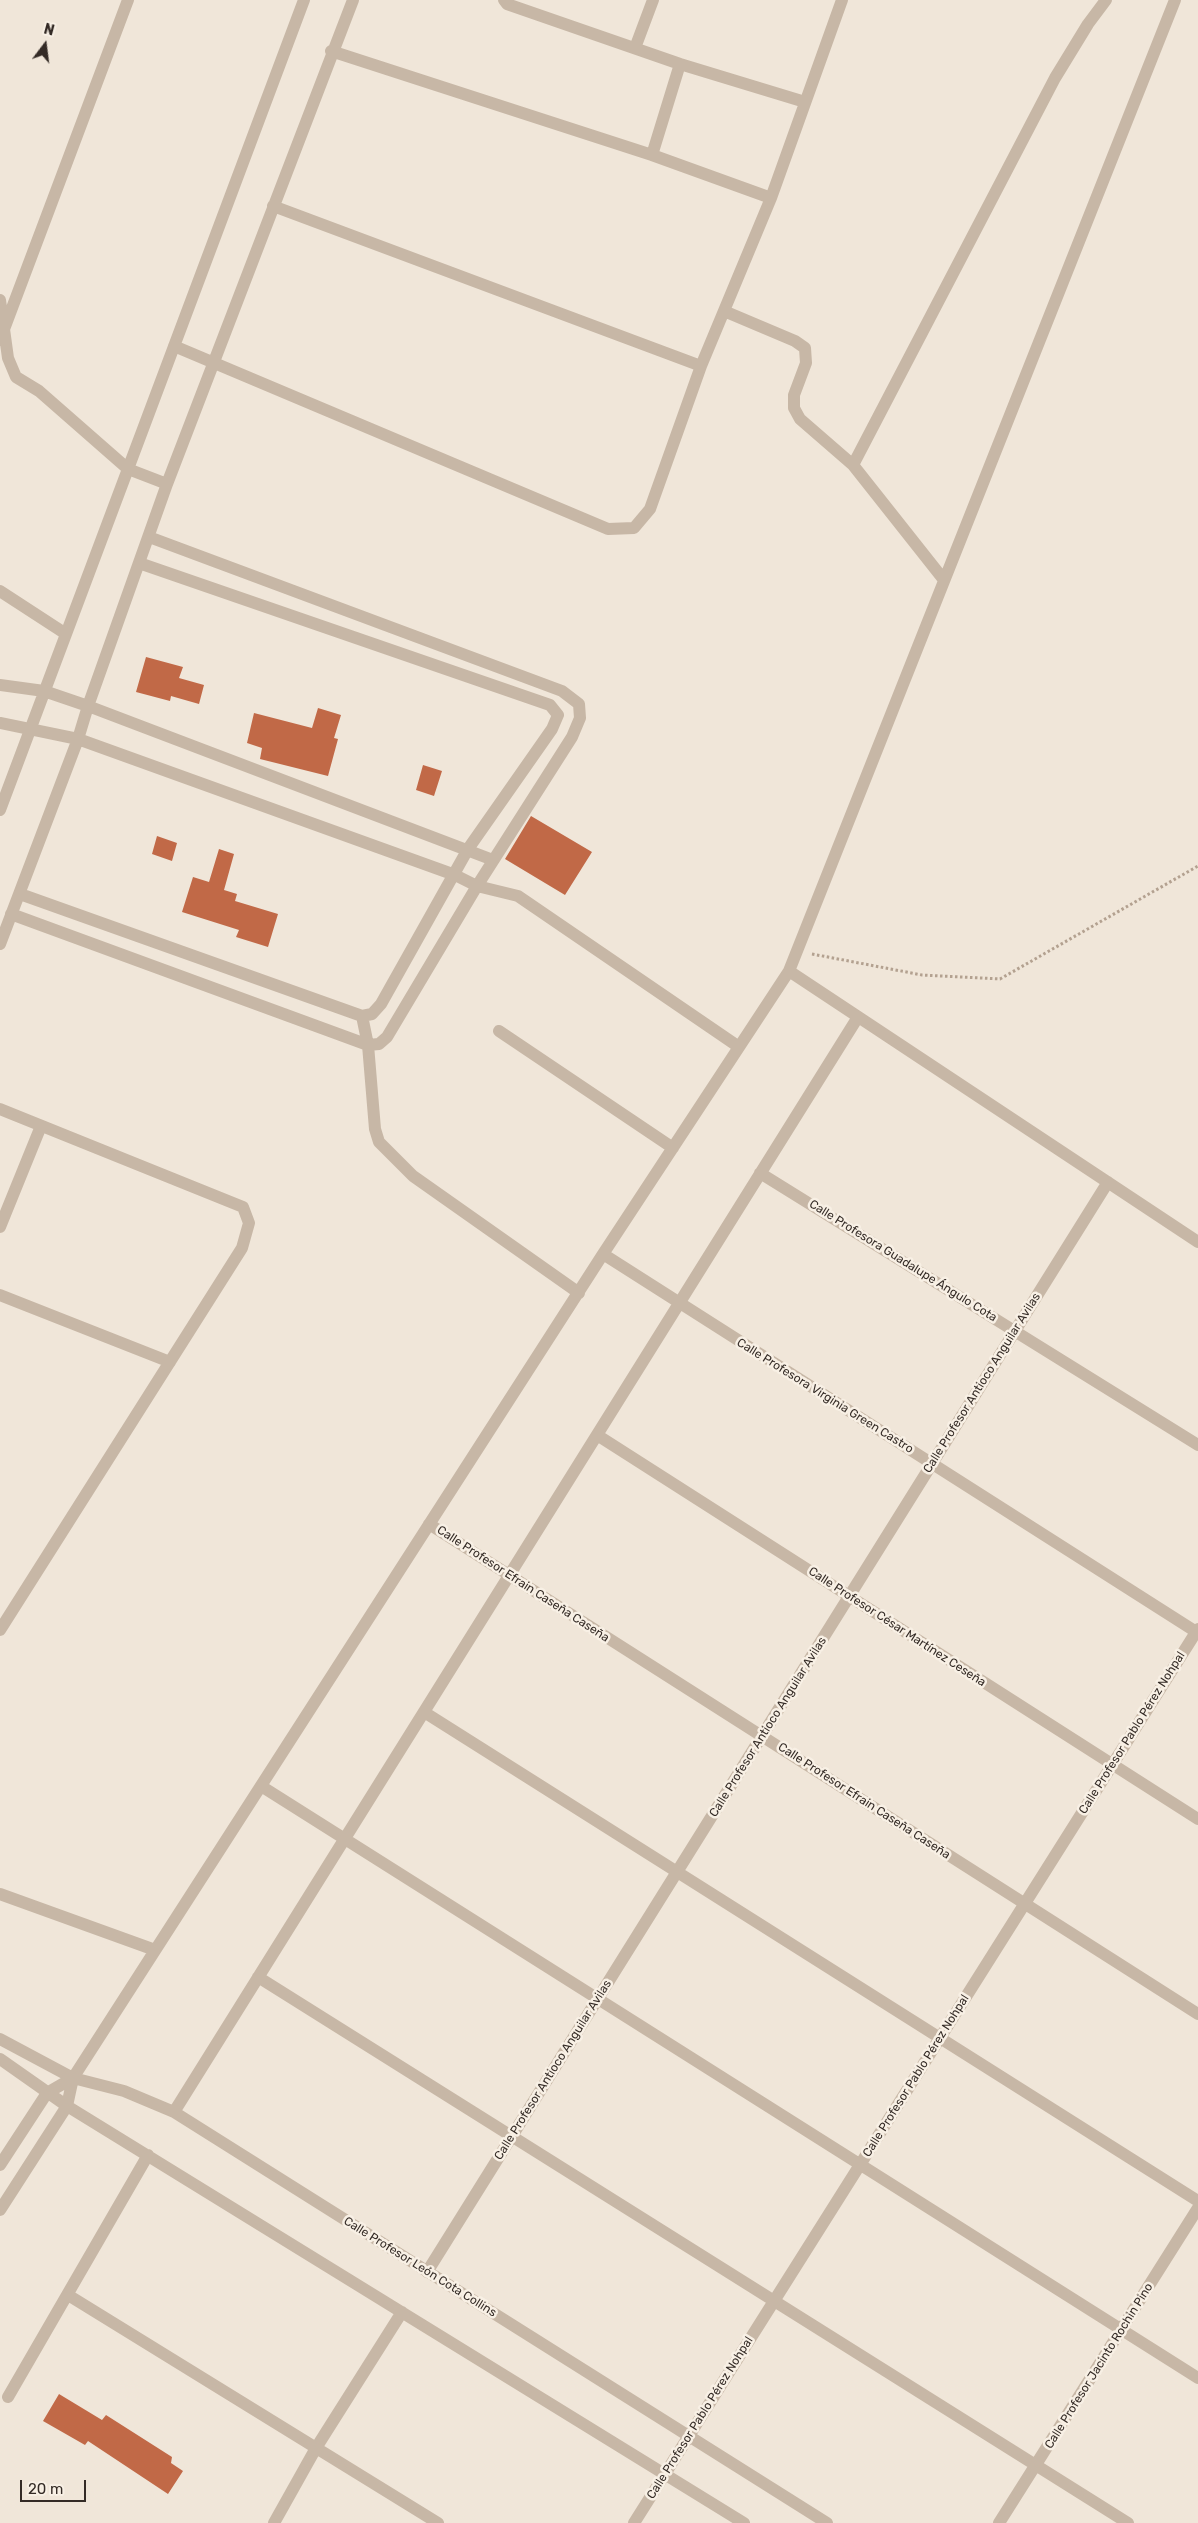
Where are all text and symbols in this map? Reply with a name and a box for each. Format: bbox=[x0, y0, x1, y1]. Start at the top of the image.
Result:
north arrow bbox=[20, 20, 70, 70]
text: N bbox=[42, 21, 56, 40]
street label: Calle Profesora Guadalupe Ángulo Cota bbox=[806, 1197, 1000, 1325]
street label: Calle Profesor Antioco Anguilar Avilas bbox=[920, 1290, 1044, 1476]
street label: Calle Profesora Virginia Green Castro bbox=[734, 1335, 916, 1457]
street label: Calle Profesor Efrain Caseña Caseña bbox=[434, 1523, 612, 1645]
street label: Calle Profesor César Martínez Ceseña bbox=[806, 1564, 988, 1690]
street label: Calle Profesor Antioco Anguilar Avilas bbox=[706, 1634, 830, 1820]
street label: Calle Profesor Pablo Pérez Nohpal bbox=[1076, 1649, 1188, 1817]
street label: Calle Profesor Efrain Caseña Caseña bbox=[775, 1740, 953, 1862]
street label: Calle Profesor Antioco Anguilar Avilas bbox=[491, 1977, 615, 2163]
street label: Calle Profesor Pablo Pérez Nohpal bbox=[860, 1992, 972, 2160]
street label: Calle Profesor León Cota Collins bbox=[341, 2214, 499, 2320]
street label: Calle Profesor Jacinto Rochin Pino bbox=[1042, 2280, 1156, 2452]
street label: Calle Profesor Pablo Pérez Nohpal bbox=[644, 2334, 756, 2502]
scale bar bbox=[22, 2470, 89, 2502]
text: 20 m bbox=[28, 2480, 63, 2498]

